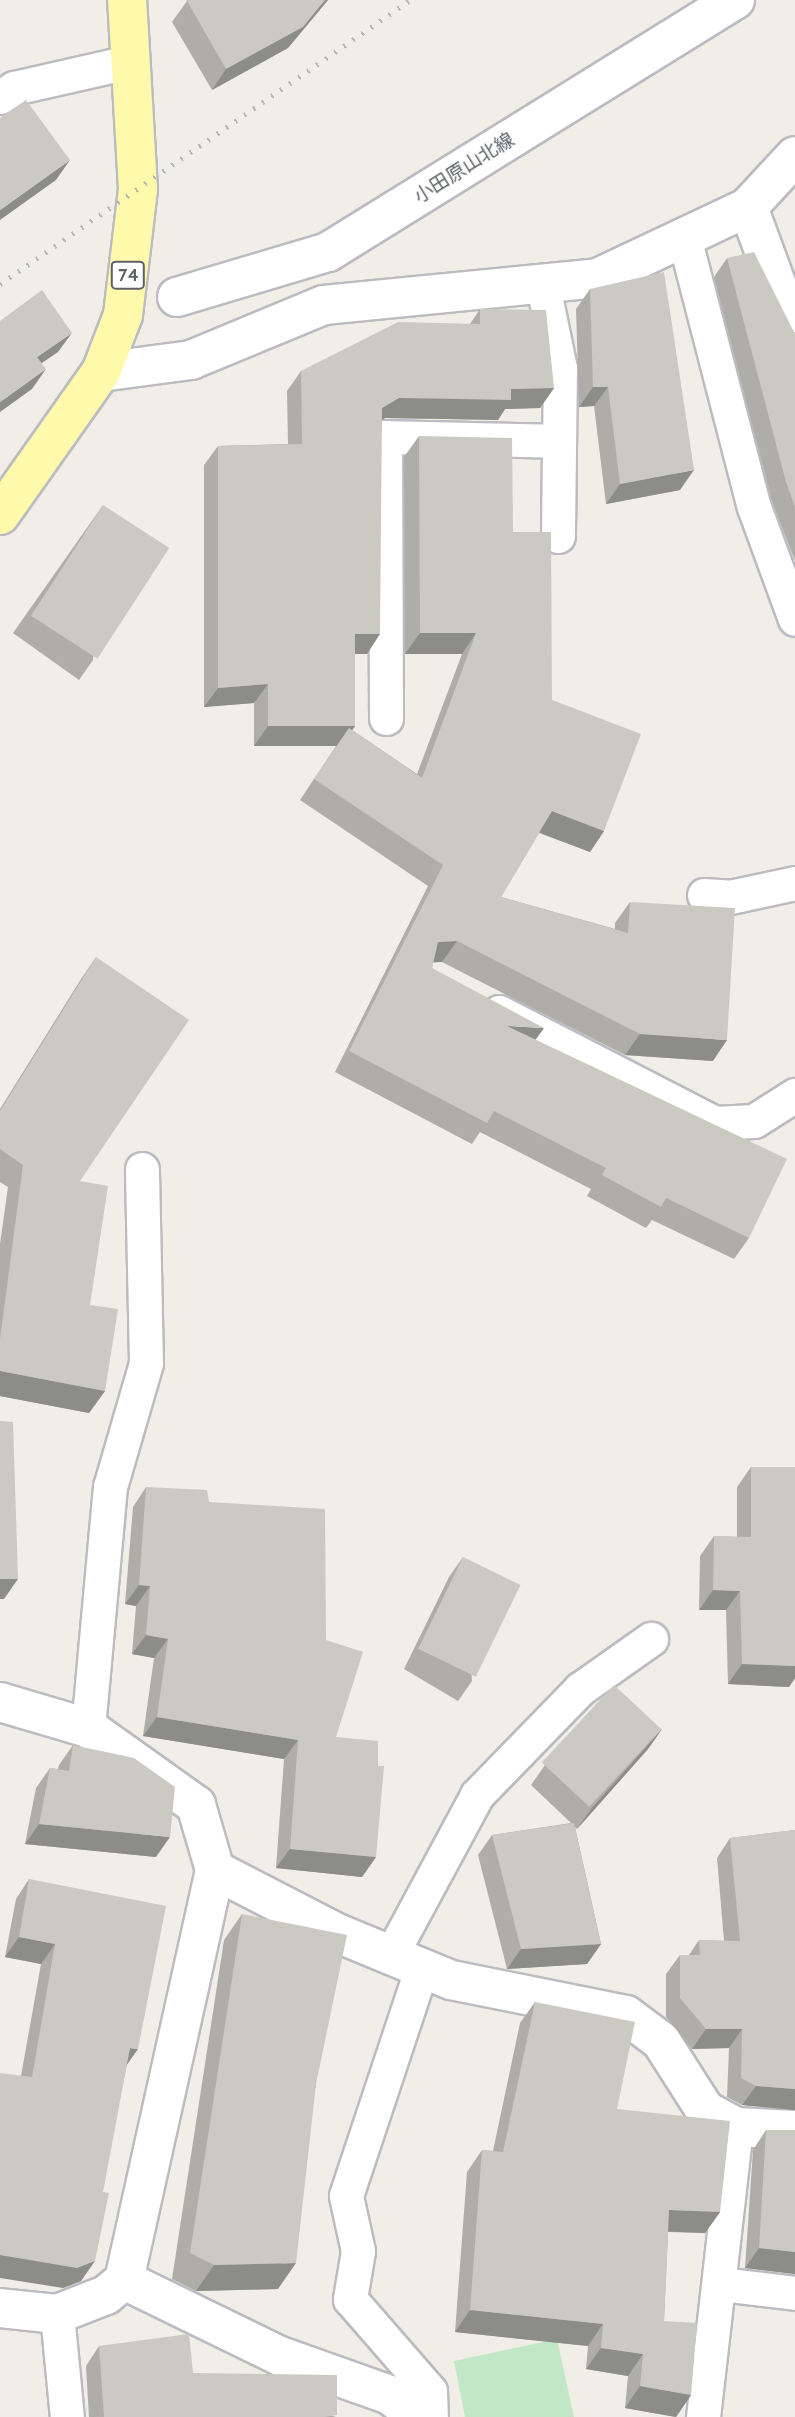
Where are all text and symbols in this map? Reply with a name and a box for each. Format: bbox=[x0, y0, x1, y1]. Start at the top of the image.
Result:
street label: 小田原山北線 bbox=[410, 128, 518, 208]
road number: 74 bbox=[110, 260, 146, 290]

